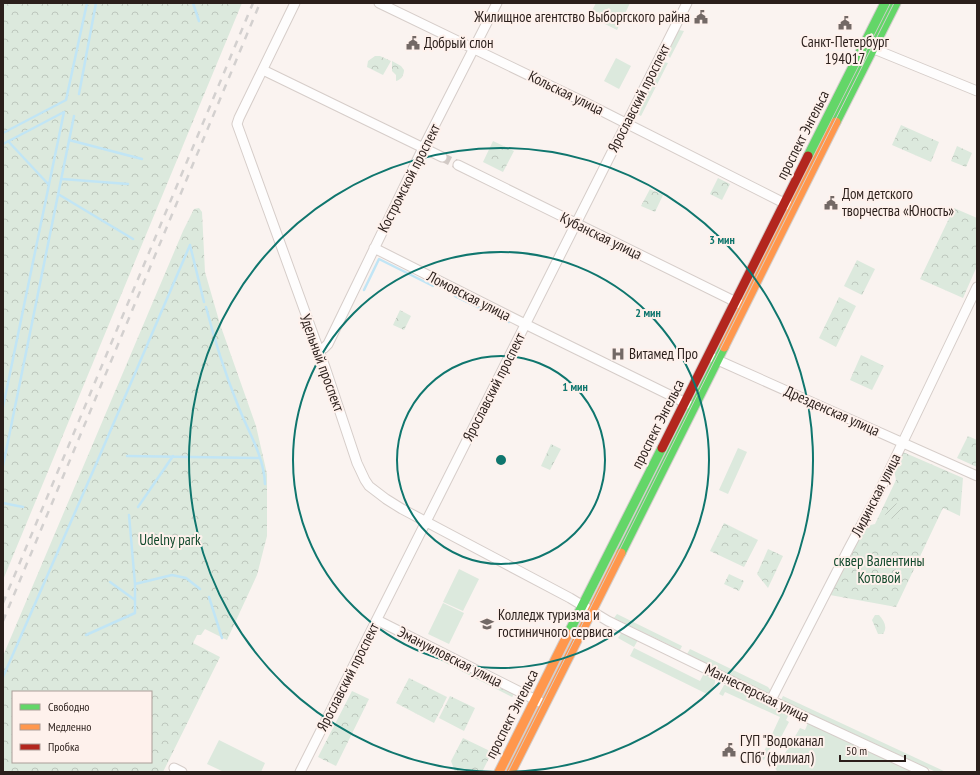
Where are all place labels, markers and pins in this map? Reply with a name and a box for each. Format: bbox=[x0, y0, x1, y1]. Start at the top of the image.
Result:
place label: Жилищное агентство Выборгского райна bbox=[473, 7, 690, 26]
public building icon: Жилищное агентство Выборгского райна bbox=[693, 9, 709, 25]
public building icon: Санкт-Петербург 194017 bbox=[837, 15, 853, 31]
place label: Санкт-Петербург 194017 bbox=[801, 32, 890, 68]
place label: Добрый слон bbox=[424, 33, 494, 52]
public building icon: Добрый слон bbox=[405, 35, 421, 51]
place label: Дом детского творчества «Юность» bbox=[842, 184, 954, 220]
public building icon: Дом детского творчества «Юность» bbox=[823, 195, 839, 211]
place label: Витамед Про bbox=[629, 344, 698, 363]
hospital icon: Витамед Про bbox=[610, 346, 626, 362]
centre of rings bbox=[494, 453, 508, 467]
place label: Колледж туризма и гостиничного сервиса bbox=[498, 605, 613, 641]
school or university icon: Колледж туризма и гостиничного сервиса bbox=[479, 616, 495, 632]
place label: ГУП "Водоканал СПб" (филиал) bbox=[740, 731, 824, 767]
public building icon: ГУП "Водоканал СПб" (филиал) bbox=[721, 742, 737, 758]

